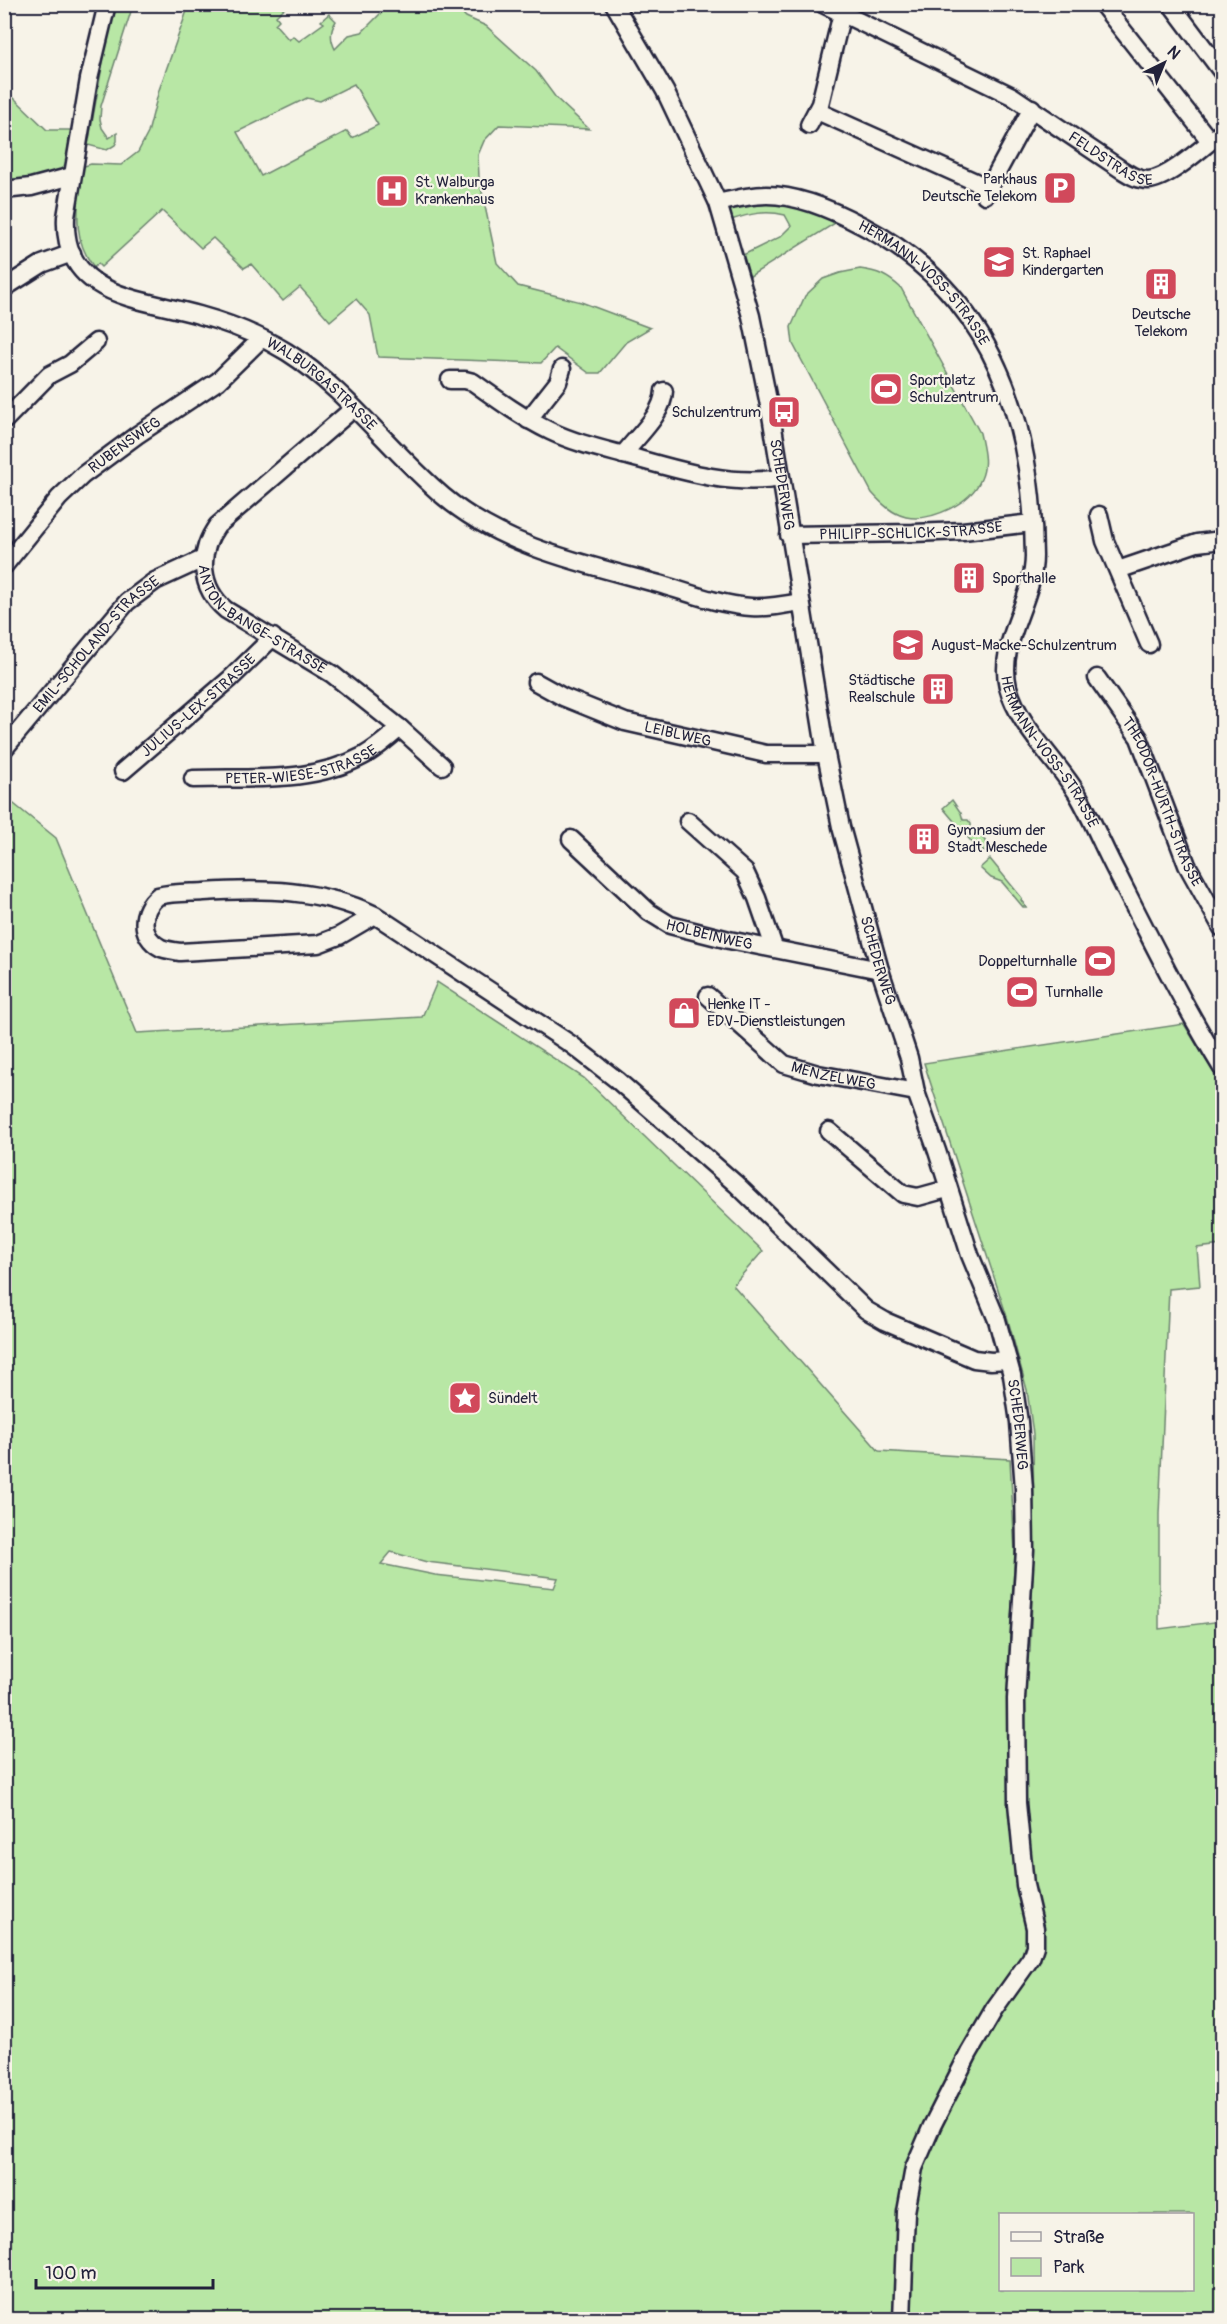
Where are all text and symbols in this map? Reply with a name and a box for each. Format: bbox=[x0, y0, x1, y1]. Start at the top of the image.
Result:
north arrow bbox=[1134, 33, 1194, 93]
text: N bbox=[1163, 42, 1184, 64]
street label: FELDSTRASSE bbox=[1065, 128, 1154, 190]
place label: Parkhaus Deutsche Telekom bbox=[922, 170, 1037, 206]
parking icon: Parkhaus Deutsche Telekom bbox=[1042, 170, 1078, 206]
hospital icon: St. Walburga Krankenhaus bbox=[374, 173, 410, 209]
place label: St. Walburga Krankenhaus bbox=[415, 173, 495, 209]
street label: HERMANN-VOSS-STRASSE bbox=[855, 216, 993, 349]
school or university icon: St. Raphael Kindergarten bbox=[981, 244, 1017, 280]
place label: St. Raphael Kindergarten bbox=[1022, 244, 1104, 280]
building icon: Deutsche Telekom bbox=[1143, 266, 1179, 302]
place label: Deutsche Telekom bbox=[1131, 305, 1191, 341]
street label: WALBURGASTRASSE bbox=[263, 333, 381, 435]
sports icon: Sportplatz Schulzentrum bbox=[868, 371, 904, 407]
place label: Sportplatz Schulzentrum bbox=[909, 371, 999, 407]
bus stop icon: Schulzentrum bbox=[766, 394, 802, 430]
place label: Schulzentrum bbox=[671, 403, 761, 422]
street label: RUBENSWEG bbox=[85, 413, 165, 478]
street label: SCHEDERWEG bbox=[765, 438, 799, 532]
street label: PHILIPP-SCHLICK-STRASSE bbox=[819, 517, 1004, 545]
building icon: Sporthalle bbox=[951, 560, 987, 596]
street label: ANTON-BANGE-STRASSE bbox=[194, 564, 330, 678]
place label: Sporthalle bbox=[992, 569, 1056, 588]
street label: EMIL-SCHOLAND-STRASSE bbox=[29, 572, 164, 717]
school or university icon: August-Macke-Schulzentrum bbox=[890, 627, 926, 663]
place label: August-Macke-Schulzentrum bbox=[931, 636, 1117, 655]
street label: JULIUS-LEX-STRASSE bbox=[137, 650, 260, 761]
place label: Städtische Realschule bbox=[848, 671, 916, 707]
building icon: Städtische Realschule bbox=[920, 671, 956, 707]
street label: HERMANN-VOSS-STRASSE bbox=[996, 675, 1103, 831]
street label: THEODOR-HÜRTH-STRASSE bbox=[1117, 714, 1206, 890]
street label: LEIBLWEG bbox=[643, 718, 713, 751]
street label: PETER-WIESE-STRASSE bbox=[225, 741, 381, 789]
building icon: Gymnasium der Stadt Meschede bbox=[906, 821, 942, 857]
place label: Gymnasium der Stadt Meschede bbox=[947, 821, 1048, 857]
street label: SCHEDERWEG bbox=[856, 914, 900, 1008]
street label: HOLBEINWEG bbox=[664, 915, 754, 954]
sports icon: Doppelturnhalle bbox=[1082, 943, 1118, 979]
place label: Doppelturnhalle bbox=[978, 952, 1078, 971]
sports icon: Turnhalle bbox=[1004, 974, 1040, 1010]
place label: Turnhalle bbox=[1045, 983, 1103, 1002]
shop icon: Henke IT - EDV-Dienstleistungen bbox=[666, 995, 702, 1031]
place label: Henke IT - EDV-Dienstleistungen bbox=[707, 995, 845, 1031]
street label: MENZELWEG bbox=[789, 1058, 877, 1094]
street label: SCHEDERWEG bbox=[1003, 1378, 1032, 1471]
place icon: Sündelt bbox=[447, 1380, 483, 1416]
place label: Sündelt bbox=[488, 1389, 538, 1408]
legend bbox=[999, 2213, 1194, 2291]
text: Straße bbox=[1053, 2226, 1104, 2249]
scale bar bbox=[36, 2252, 213, 2290]
text: Park bbox=[1053, 2256, 1085, 2279]
text: 100 m bbox=[45, 2262, 97, 2285]

